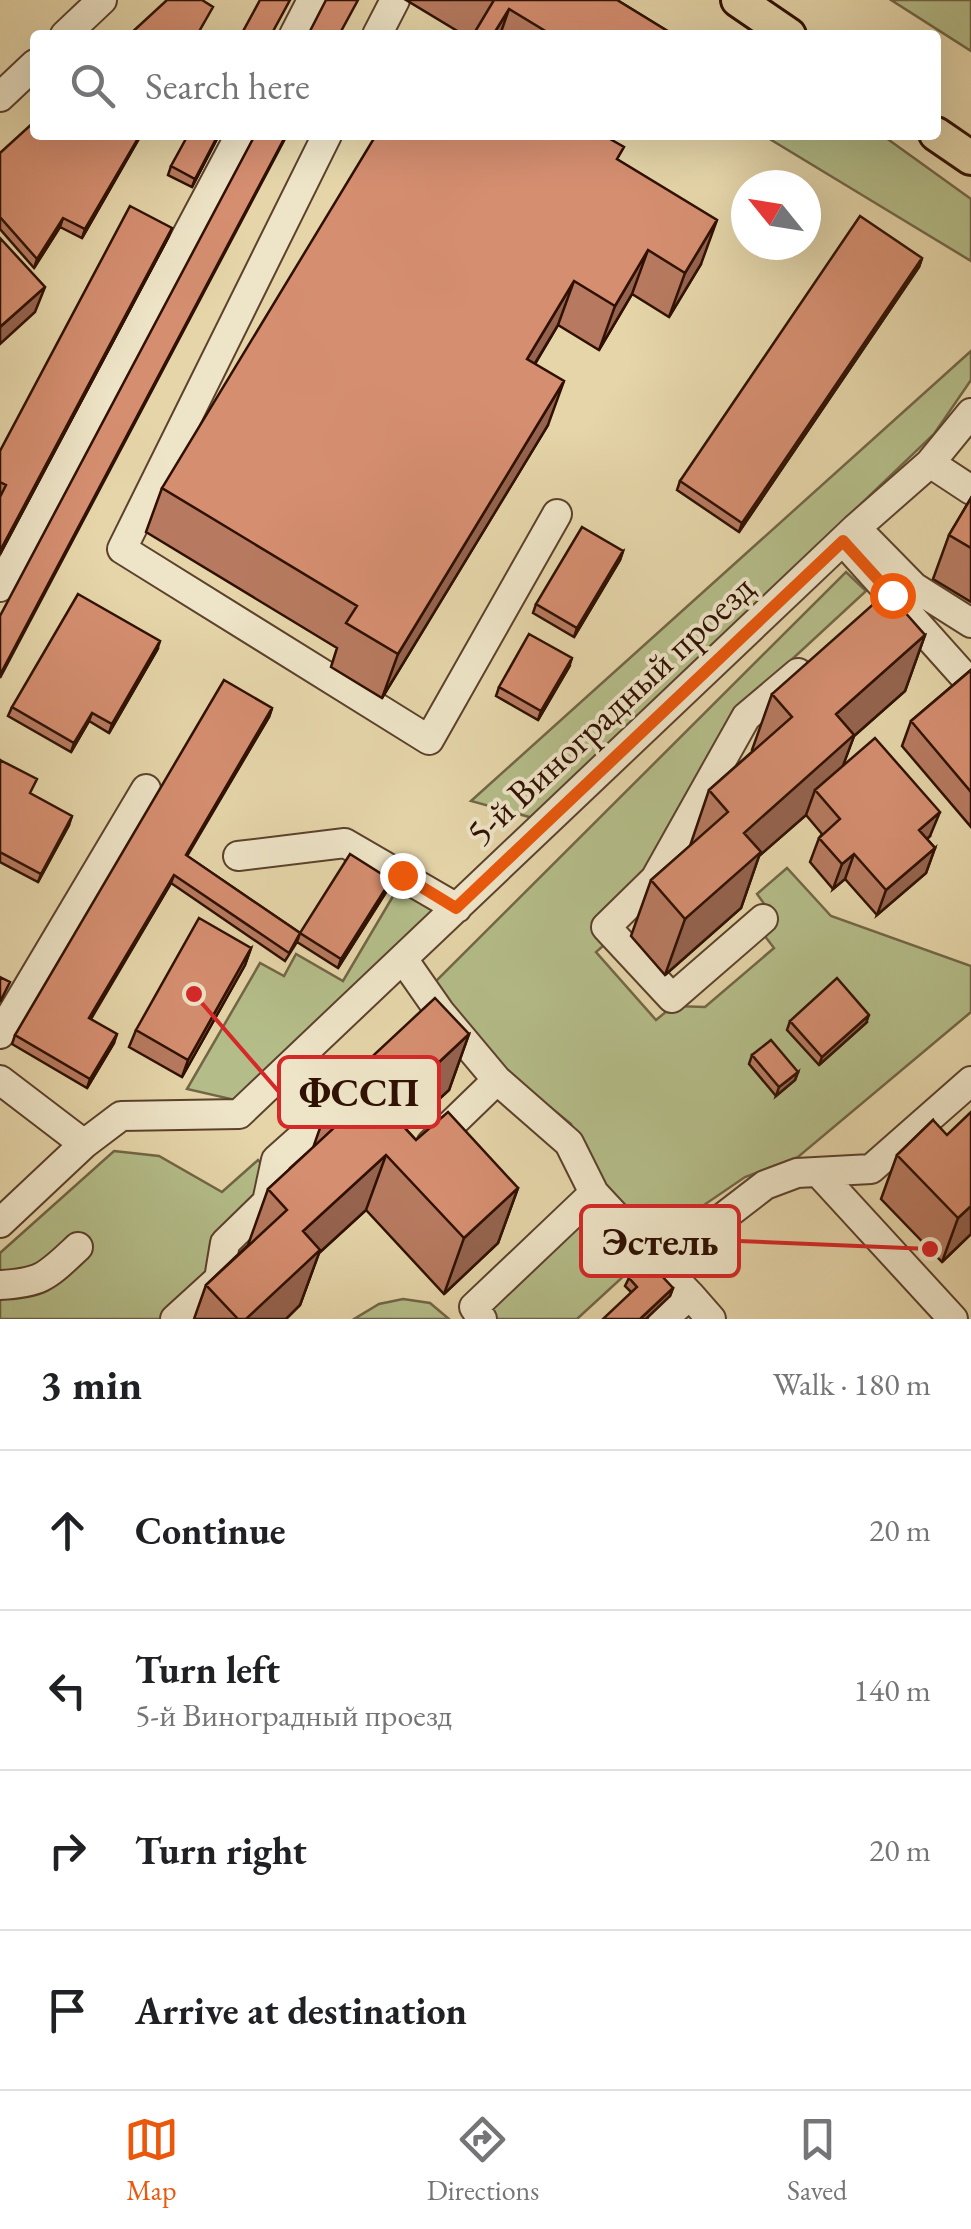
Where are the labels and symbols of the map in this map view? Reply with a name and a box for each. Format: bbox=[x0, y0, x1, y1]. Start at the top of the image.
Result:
north arrow bbox=[731, 170, 821, 260]
street label: 5-й Виноградный проезд bbox=[455, 563, 764, 856]
route start bbox=[870, 573, 916, 619]
route end bbox=[380, 853, 426, 899]
callout: ФССП bbox=[279, 1057, 439, 1127]
text: ФССП bbox=[299, 1066, 419, 1118]
callout: Эстель bbox=[581, 1206, 739, 1276]
text: Эстель bbox=[601, 1215, 719, 1267]

